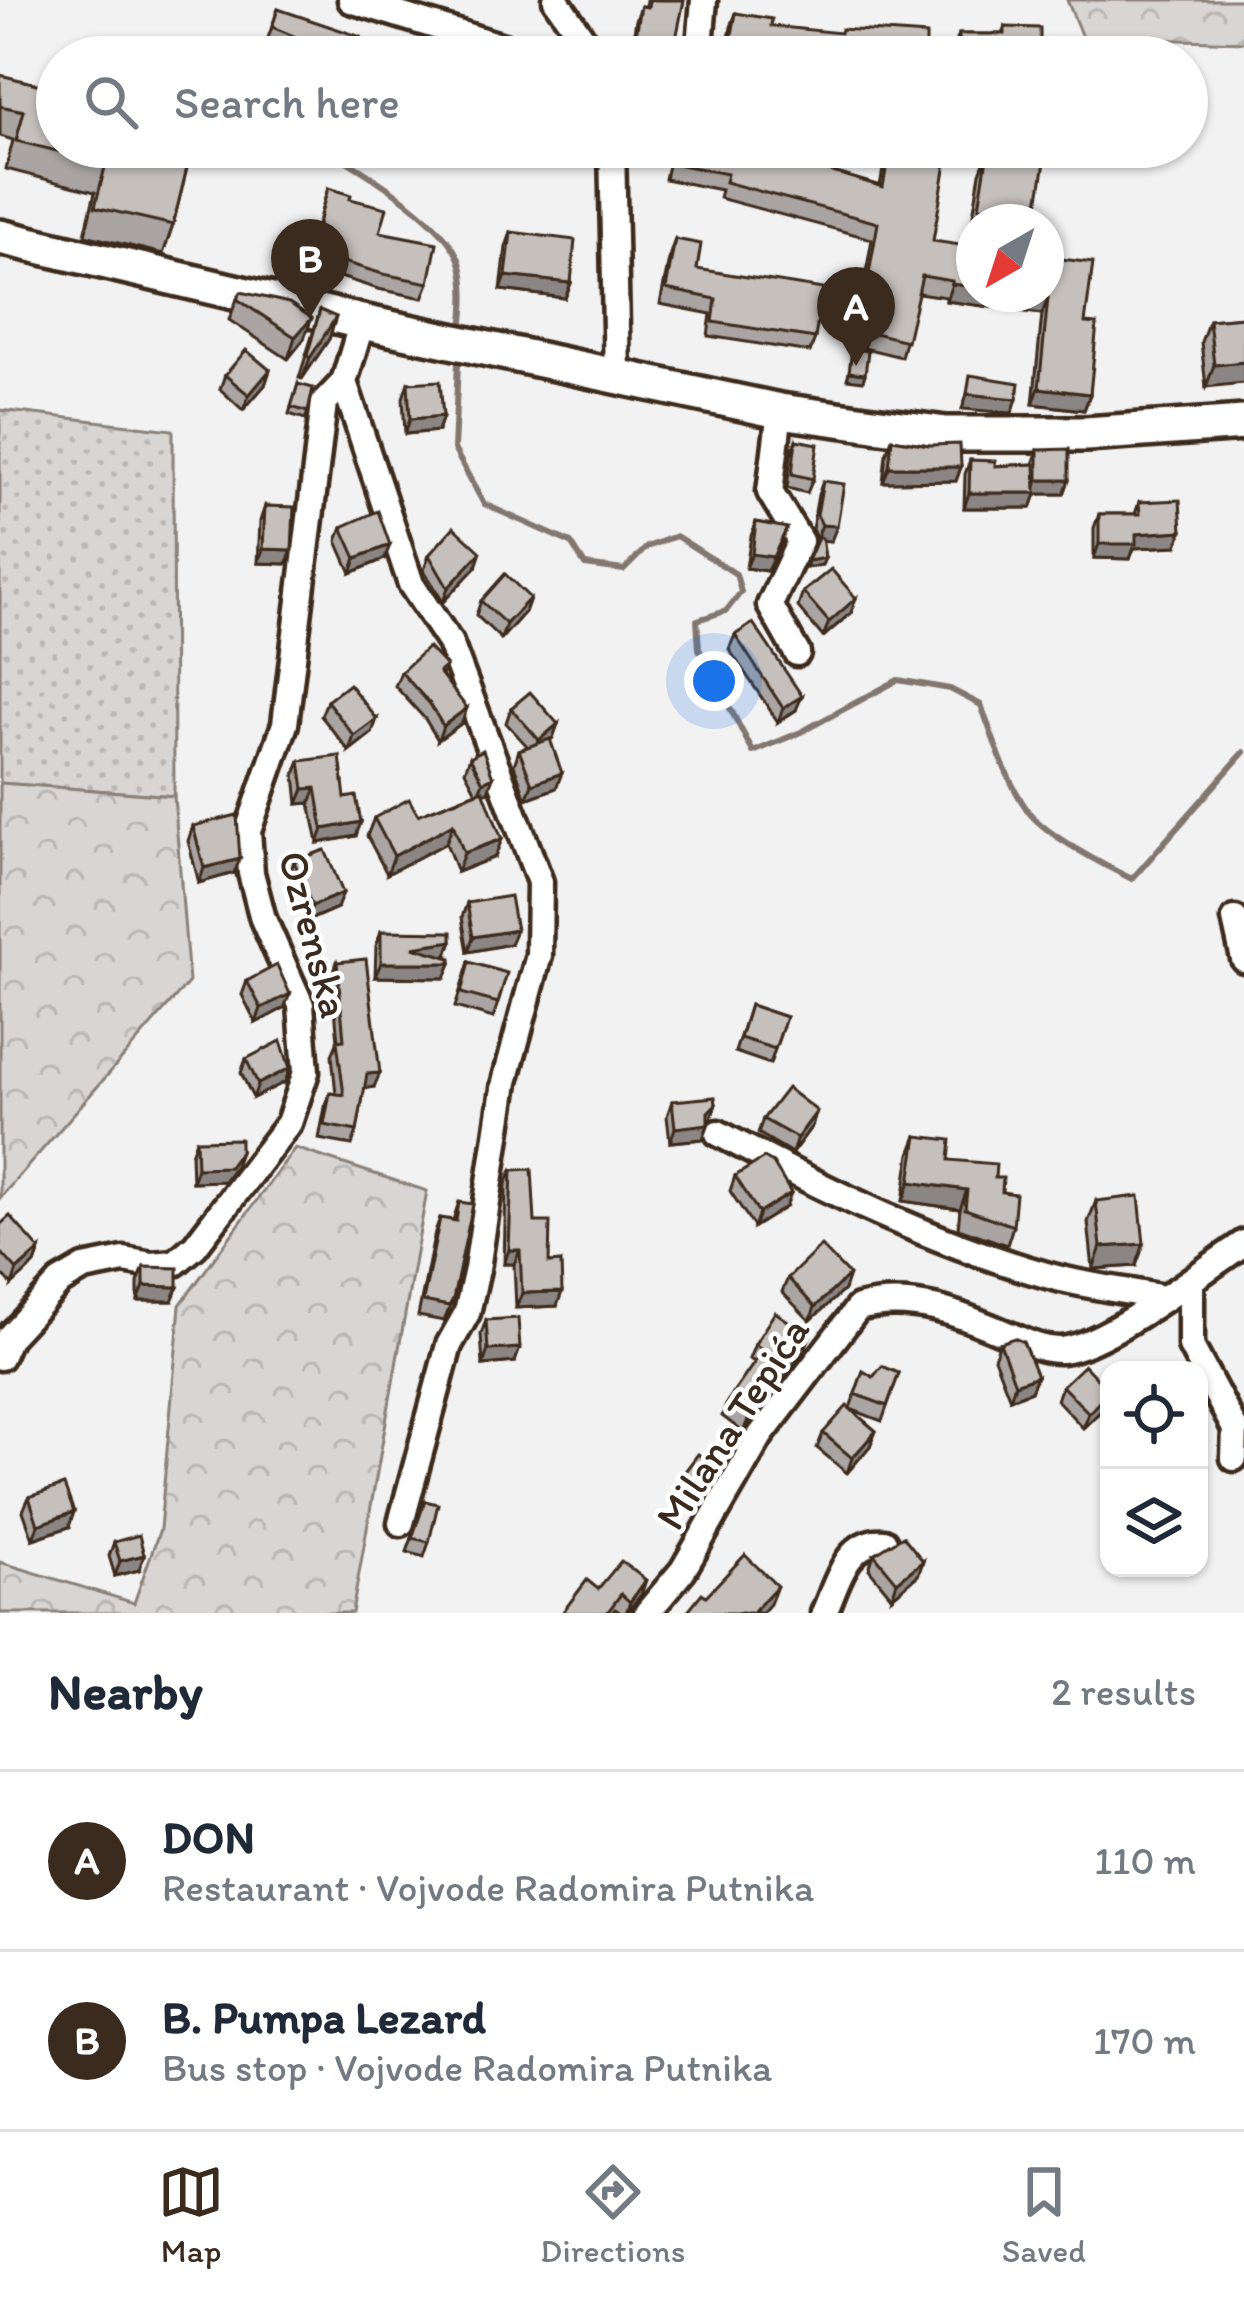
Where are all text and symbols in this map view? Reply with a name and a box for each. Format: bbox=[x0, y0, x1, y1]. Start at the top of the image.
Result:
search box bbox=[36, 36, 1208, 168]
icon: search bbox=[78, 69, 144, 135]
text: Search here bbox=[174, 75, 400, 129]
north arrow bbox=[956, 204, 1064, 312]
pin: B bbox=[271, 219, 349, 318]
pin: A bbox=[817, 267, 895, 366]
your location bbox=[684, 651, 744, 711]
street label: Ozrenska bbox=[267, 845, 361, 1023]
street label: Milana Tepića bbox=[644, 1307, 820, 1539]
map controls bbox=[1100, 1361, 1208, 1577]
button: locate bbox=[1100, 1361, 1208, 1469]
button: layers bbox=[1100, 1469, 1208, 1577]
text: Nearby bbox=[48, 1661, 203, 1722]
text: 2 results bbox=[1051, 1668, 1196, 1715]
text: DON bbox=[162, 1810, 255, 1864]
text: A bbox=[75, 1837, 99, 1884]
text: 110 m bbox=[1094, 1837, 1196, 1884]
text: Restaurant · Vojvode Radomira Putnika bbox=[162, 1864, 814, 1911]
text: B. Pumpa Lezard bbox=[162, 1990, 486, 2044]
text: B bbox=[74, 2017, 100, 2064]
text: 170 m bbox=[1093, 2017, 1196, 2064]
text: Bus stop · Vojvode Radomira Putnika bbox=[162, 2044, 772, 2091]
tab: Map bbox=[158, 2159, 224, 2270]
tab: Directions bbox=[540, 2159, 685, 2270]
tab: Saved bbox=[1002, 2159, 1086, 2270]

